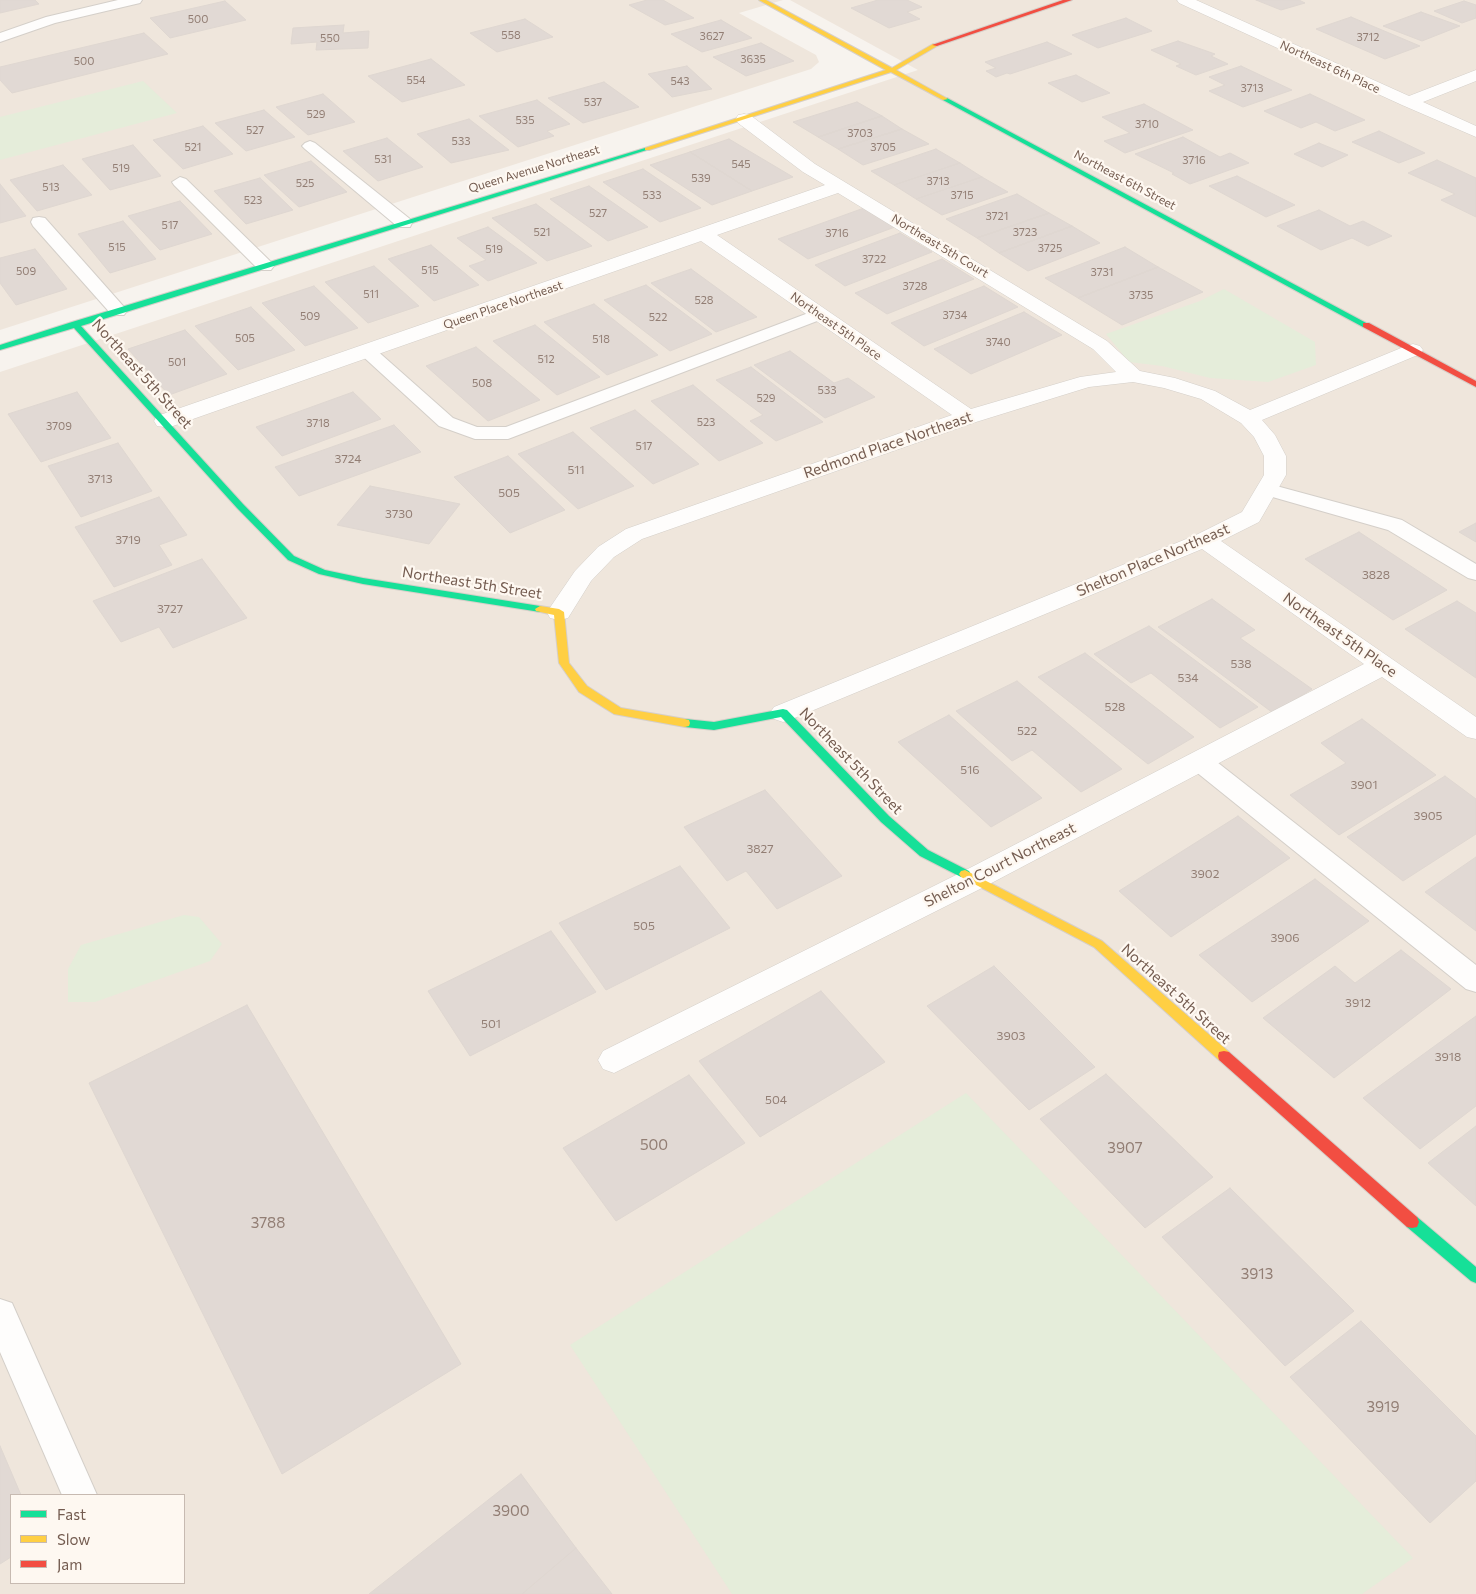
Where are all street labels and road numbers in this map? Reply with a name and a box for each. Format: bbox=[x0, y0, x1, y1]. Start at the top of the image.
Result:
street label: Northeast 6th Place bbox=[1278, 38, 1382, 96]
street label: Queen Avenue Northeast bbox=[467, 142, 601, 196]
street label: Northeast 6th Street bbox=[1072, 147, 1178, 213]
street label: Northeast 5th Court bbox=[889, 211, 991, 281]
street label: Queen Place Northeast bbox=[441, 278, 565, 332]
street label: Northeast 5th Place bbox=[788, 289, 884, 363]
street label: Northeast 5th Street bbox=[88, 316, 196, 432]
street label: Redmond Place Northeast bbox=[801, 408, 975, 482]
street label: Shelton Place Northeast bbox=[1074, 520, 1232, 600]
street label: Northeast 5th Street bbox=[401, 563, 543, 603]
street label: Northeast 5th Place bbox=[1279, 589, 1401, 681]
street label: Northeast 5th Street bbox=[795, 704, 907, 818]
street label: Shelton Court Northeast bbox=[921, 819, 1079, 911]
street label: Northeast 5th Street bbox=[1118, 940, 1234, 1048]

